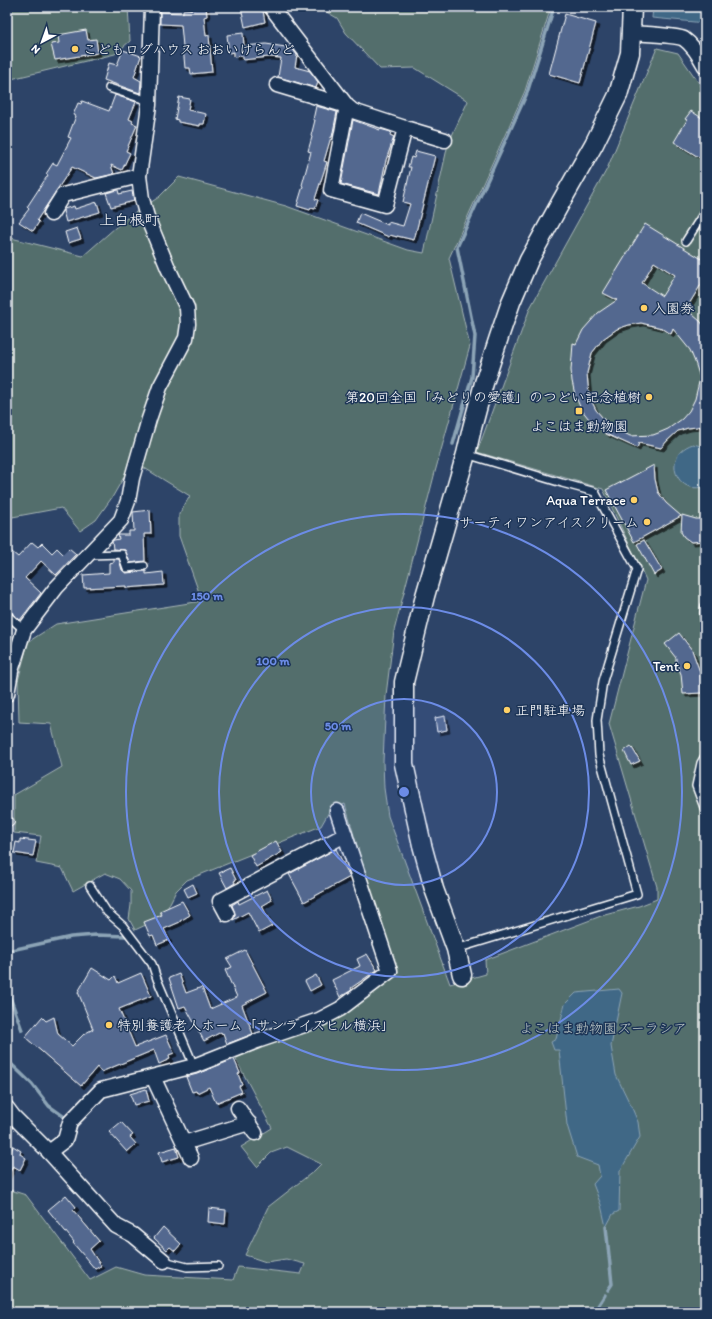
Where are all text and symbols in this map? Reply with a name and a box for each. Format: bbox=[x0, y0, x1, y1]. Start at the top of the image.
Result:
north arrow bbox=[22, 22, 62, 62]
place label: こどもログハウス おおいけらんど bbox=[83, 41, 295, 58]
text: N bbox=[29, 42, 43, 57]
marker: こどもログハウス おおいけらんど bbox=[70, 44, 80, 54]
district label: 上白根町 bbox=[99, 211, 160, 229]
place label: 入園券 bbox=[652, 300, 694, 317]
marker: 入園券 bbox=[639, 303, 649, 313]
place label: 第20回全国「みどりの愛護」のつどい記念植樹 bbox=[345, 389, 641, 406]
marker: 第20回全国「みどりの愛護」のつどい記念植樹 bbox=[644, 392, 654, 402]
marker: よこはま動物園 bbox=[574, 406, 584, 416]
place label: よこはま動物園 bbox=[530, 418, 628, 435]
place label: Aqua Terrace bbox=[546, 492, 626, 509]
marker: Aqua Terrace bbox=[629, 495, 639, 505]
place label: サーティワンアイスクリーム bbox=[459, 514, 639, 531]
marker: サーティワンアイスクリーム bbox=[642, 517, 652, 527]
text: 150 m bbox=[191, 589, 224, 603]
text: 100 m bbox=[256, 654, 290, 668]
place label: Tent bbox=[653, 658, 679, 675]
marker: Tent bbox=[682, 661, 692, 671]
place label: 正門駐車場 bbox=[515, 702, 585, 719]
marker: 正門駐車場 bbox=[502, 705, 512, 715]
text: 50 m bbox=[325, 719, 352, 733]
centre of rings bbox=[397, 785, 411, 799]
place label: 特別養護老人ホーム「サンライズヒル横浜」 bbox=[117, 1017, 395, 1034]
marker: 特別養護老人ホーム「サンライズヒル横浜」 bbox=[104, 1020, 114, 1030]
park label: よこはま動物園ズーラシア bbox=[519, 1020, 687, 1037]

